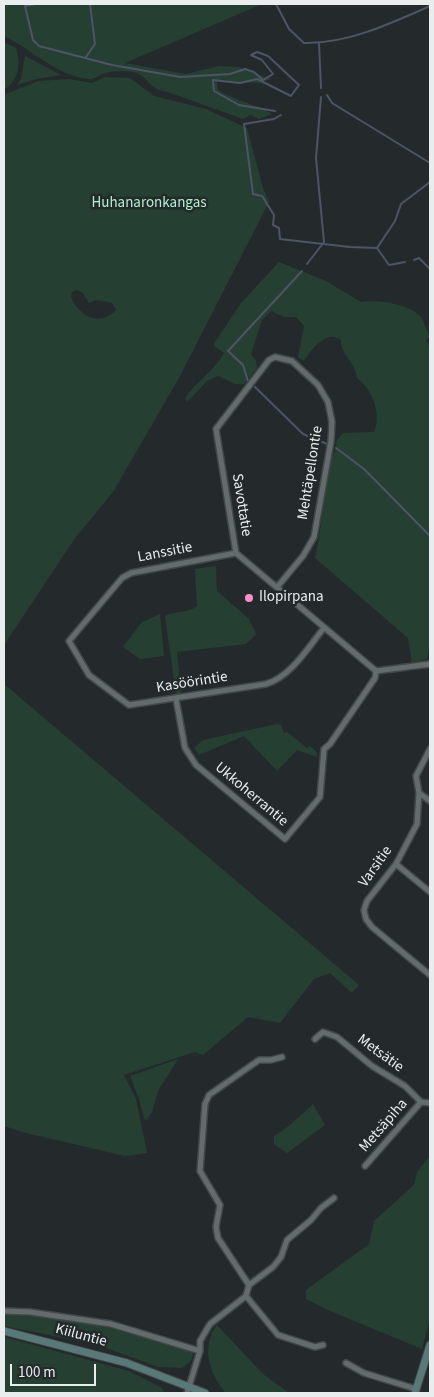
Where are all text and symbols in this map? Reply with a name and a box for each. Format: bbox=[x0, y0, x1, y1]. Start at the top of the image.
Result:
park label: Huhanaronkangas bbox=[91, 195, 207, 213]
street label: Mehtäpellontie bbox=[295, 425, 327, 521]
street label: Savottatie bbox=[227, 472, 255, 538]
street label: Lanssitie bbox=[136, 539, 194, 567]
place label: Ilopirpana bbox=[259, 589, 324, 607]
marker: Ilopirpana bbox=[243, 592, 255, 604]
street label: Kasöörintie bbox=[155, 668, 229, 698]
street label: Ukkoherrantie bbox=[211, 759, 291, 831]
street label: Varsitie bbox=[355, 843, 397, 891]
street label: Metsätie bbox=[353, 1031, 407, 1077]
street label: Metsäpiha bbox=[356, 1096, 412, 1156]
street label: Kiiluntie bbox=[53, 1321, 109, 1351]
scale bar bbox=[12, 1354, 99, 1386]
text: 100 m bbox=[18, 1362, 56, 1383]

